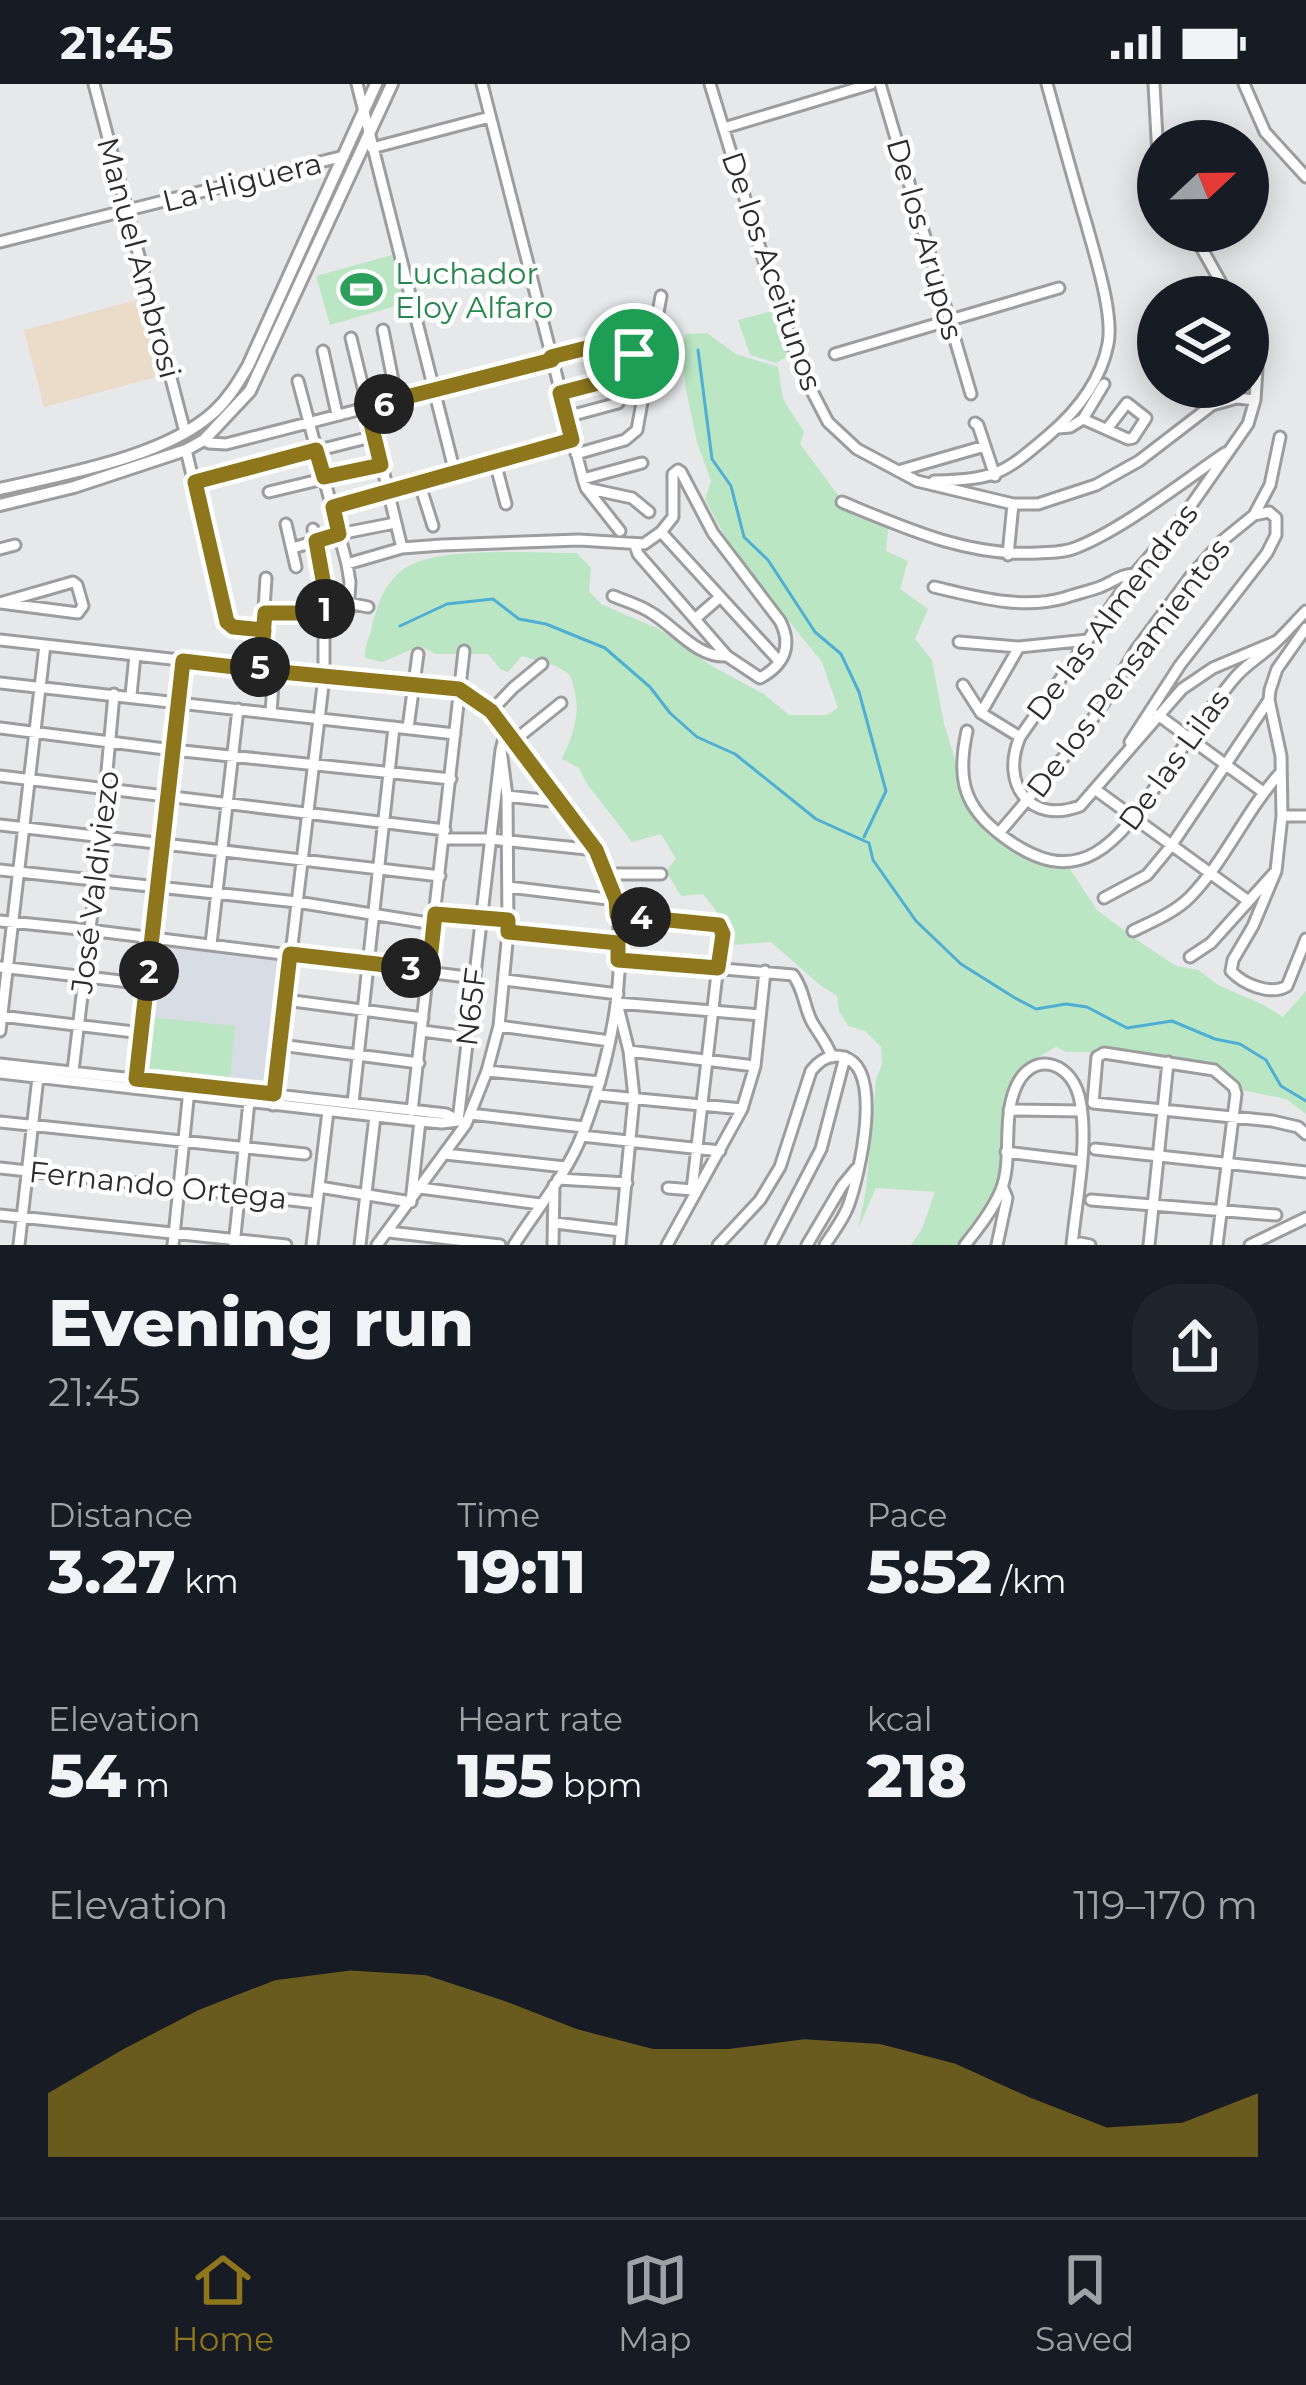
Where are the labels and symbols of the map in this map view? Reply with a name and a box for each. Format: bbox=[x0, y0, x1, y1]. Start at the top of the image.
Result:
north arrow bbox=[1137, 120, 1269, 252]
street label: Manuel Ambrosi bbox=[89, 134, 189, 382]
street label: De los Arupos bbox=[879, 134, 971, 344]
street label: La Higuera bbox=[158, 144, 326, 220]
street label: De los Aceitunos bbox=[714, 147, 830, 395]
place label: Luchador Eloy Alfaro bbox=[395, 255, 553, 326]
sports icon: Luchador Eloy Alfaro bbox=[338, 267, 384, 313]
pin bbox=[583, 303, 685, 405]
pin: 6 bbox=[354, 374, 414, 434]
street label: De las Almendras bbox=[1018, 496, 1206, 728]
street label: De los Pensamientos bbox=[1018, 531, 1238, 805]
pin: 1 bbox=[295, 579, 355, 639]
pin: 5 bbox=[230, 637, 290, 697]
street label: De las Lilas bbox=[1110, 682, 1238, 838]
street label: José Valdiviezo bbox=[63, 769, 127, 996]
pin: 4 bbox=[611, 887, 671, 947]
pin: 3 bbox=[381, 938, 441, 998]
pin: 2 bbox=[119, 941, 179, 1001]
street label: N65F bbox=[448, 966, 494, 1048]
street label: Fernando Ortega bbox=[27, 1153, 289, 1217]

